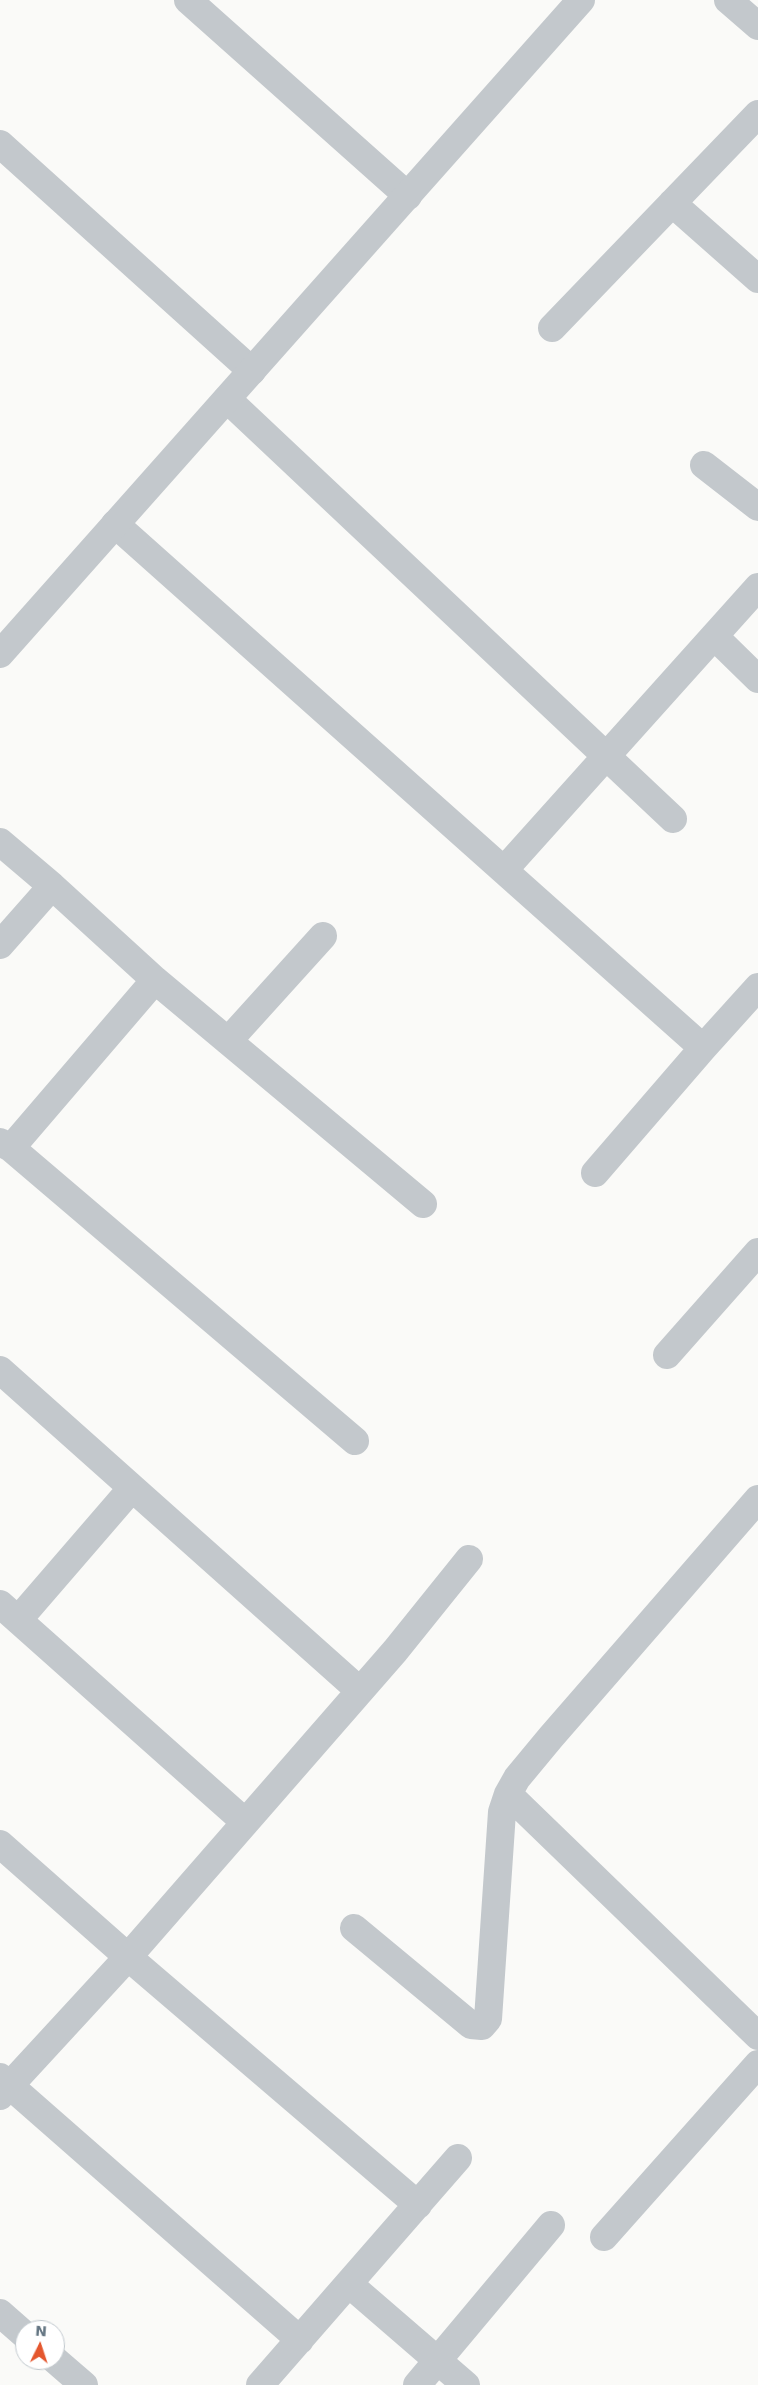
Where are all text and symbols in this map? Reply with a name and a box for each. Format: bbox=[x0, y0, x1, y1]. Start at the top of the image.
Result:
north arrow bbox=[15, 2320, 65, 2370]
text: N bbox=[35, 2323, 47, 2339]

